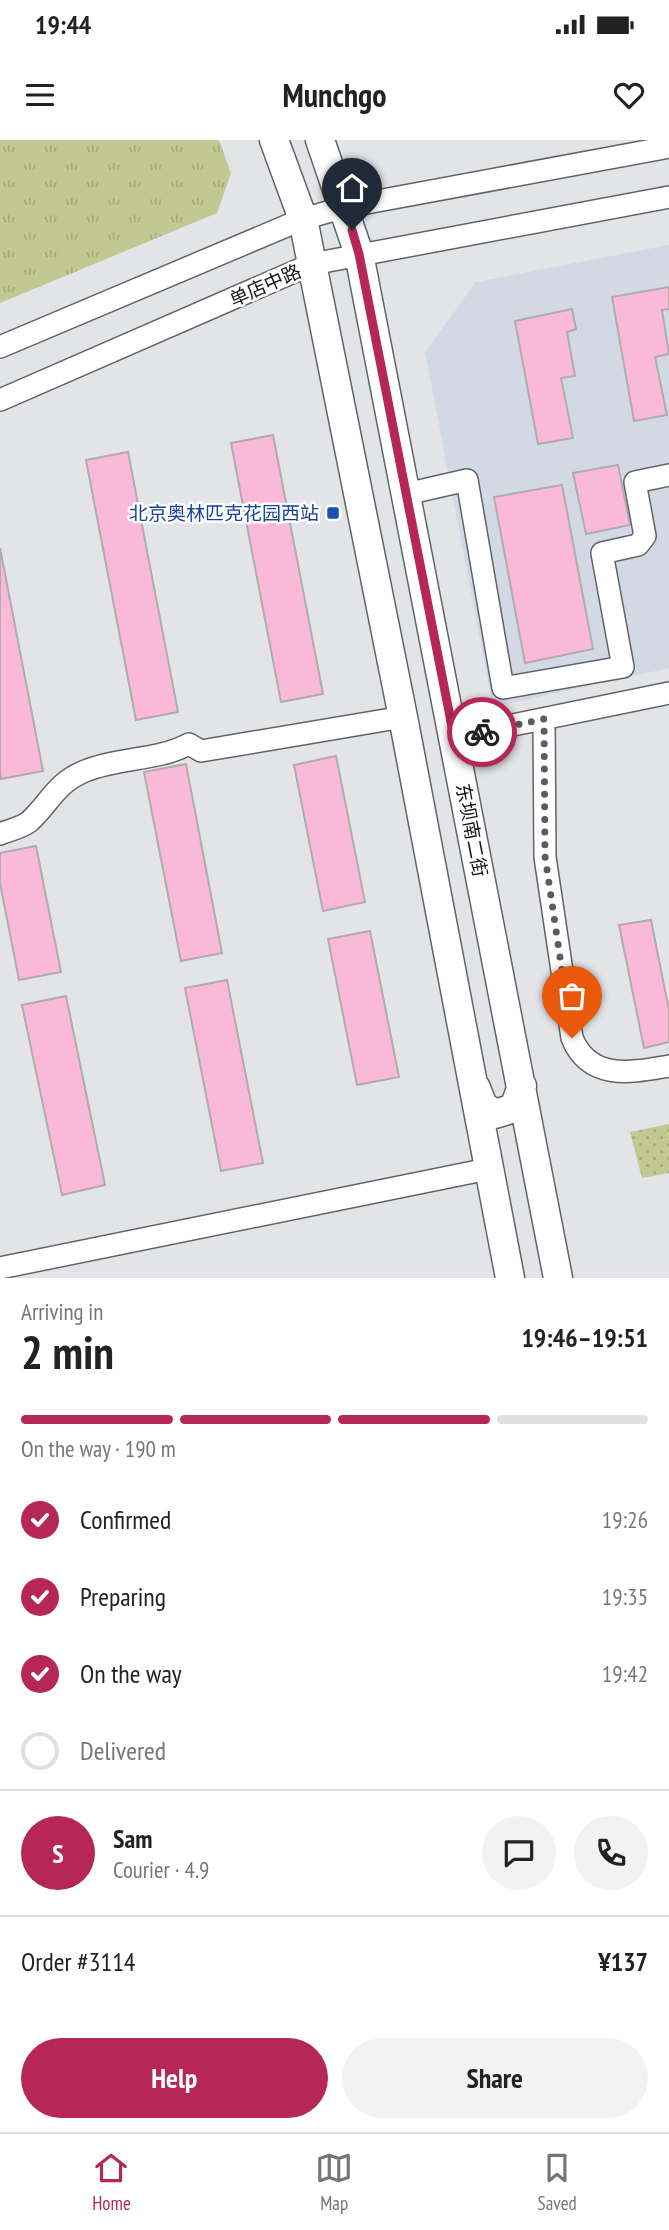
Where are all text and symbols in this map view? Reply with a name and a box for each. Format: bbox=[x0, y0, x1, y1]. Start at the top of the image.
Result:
text: 19:44 bbox=[35, 8, 91, 41]
text: Munchgo bbox=[283, 74, 386, 116]
icon: menu bbox=[21, 76, 59, 114]
icon: heart bbox=[610, 76, 648, 114]
pin bbox=[322, 158, 382, 230]
icon: home bbox=[333, 169, 371, 207]
street label: 单店中路 bbox=[225, 259, 305, 311]
place label: 北京奥林匹克花园西站 bbox=[129, 501, 319, 525]
marker: 北京奥林匹克花园西站 bbox=[325, 505, 341, 521]
courier bbox=[447, 697, 517, 767]
icon: bike bbox=[463, 713, 501, 751]
street label: 东坝南二街 bbox=[451, 781, 493, 879]
pin bbox=[542, 966, 602, 1038]
icon: bag bbox=[553, 977, 591, 1015]
text: Arriving in bbox=[21, 1297, 103, 1326]
text: 19:46–19:51 bbox=[521, 1321, 648, 1354]
text: 2 min bbox=[21, 1322, 114, 1382]
text: On the way · 190 m bbox=[21, 1434, 176, 1463]
icon: check bbox=[21, 1501, 59, 1539]
text: Confirmed bbox=[80, 1503, 171, 1536]
text: 19:26 bbox=[602, 1505, 648, 1534]
icon: check bbox=[21, 1578, 59, 1616]
text: Preparing bbox=[80, 1580, 166, 1613]
text: 19:35 bbox=[602, 1582, 648, 1611]
icon: check bbox=[21, 1655, 59, 1693]
text: On the way bbox=[80, 1657, 182, 1690]
text: 19:42 bbox=[602, 1659, 648, 1688]
text: Delivered bbox=[80, 1734, 166, 1767]
button: chat bbox=[482, 1816, 556, 1890]
button: phone bbox=[574, 1816, 648, 1890]
text: Sam bbox=[113, 1822, 152, 1855]
text: S bbox=[52, 1837, 64, 1870]
text: Courier · 4.9 bbox=[113, 1855, 209, 1884]
text: Order #3114 bbox=[21, 1945, 136, 1978]
text: ¥137 bbox=[598, 1945, 648, 1978]
button: Help bbox=[21, 2038, 328, 2118]
button: Share bbox=[342, 2038, 648, 2118]
tab: Home bbox=[92, 2149, 131, 2215]
tab: Map bbox=[315, 2149, 353, 2215]
tab: Saved bbox=[538, 2149, 577, 2215]

